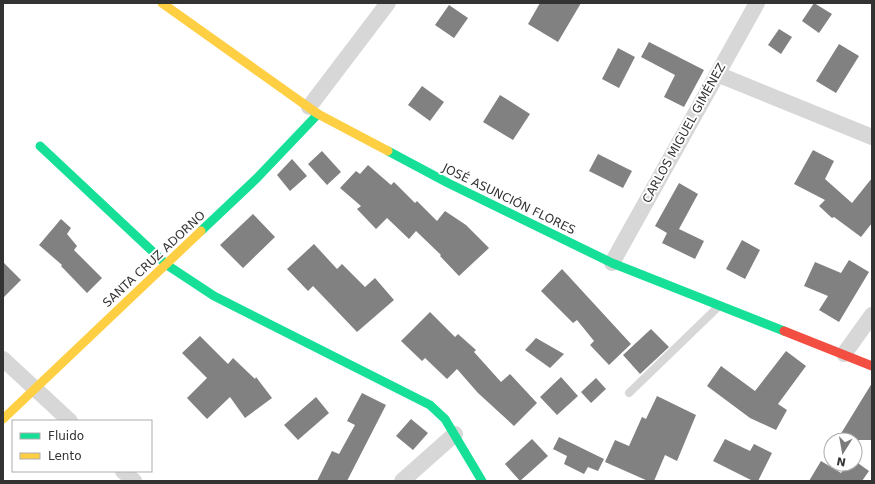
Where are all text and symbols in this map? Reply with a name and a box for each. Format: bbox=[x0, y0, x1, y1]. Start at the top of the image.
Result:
street label: CARLOS MIGUEL GIMÉNEZ bbox=[639, 60, 728, 205]
street label: JOSÉ ASUNCIÓN FLORES bbox=[439, 159, 578, 237]
street label: SANTA CRUZ ADORNO bbox=[100, 208, 208, 310]
legend bbox=[12, 420, 152, 472]
text: Fluido bbox=[48, 429, 84, 443]
north arrow bbox=[823, 432, 863, 472]
text: Lento bbox=[48, 449, 82, 463]
text: N bbox=[835, 454, 847, 469]

